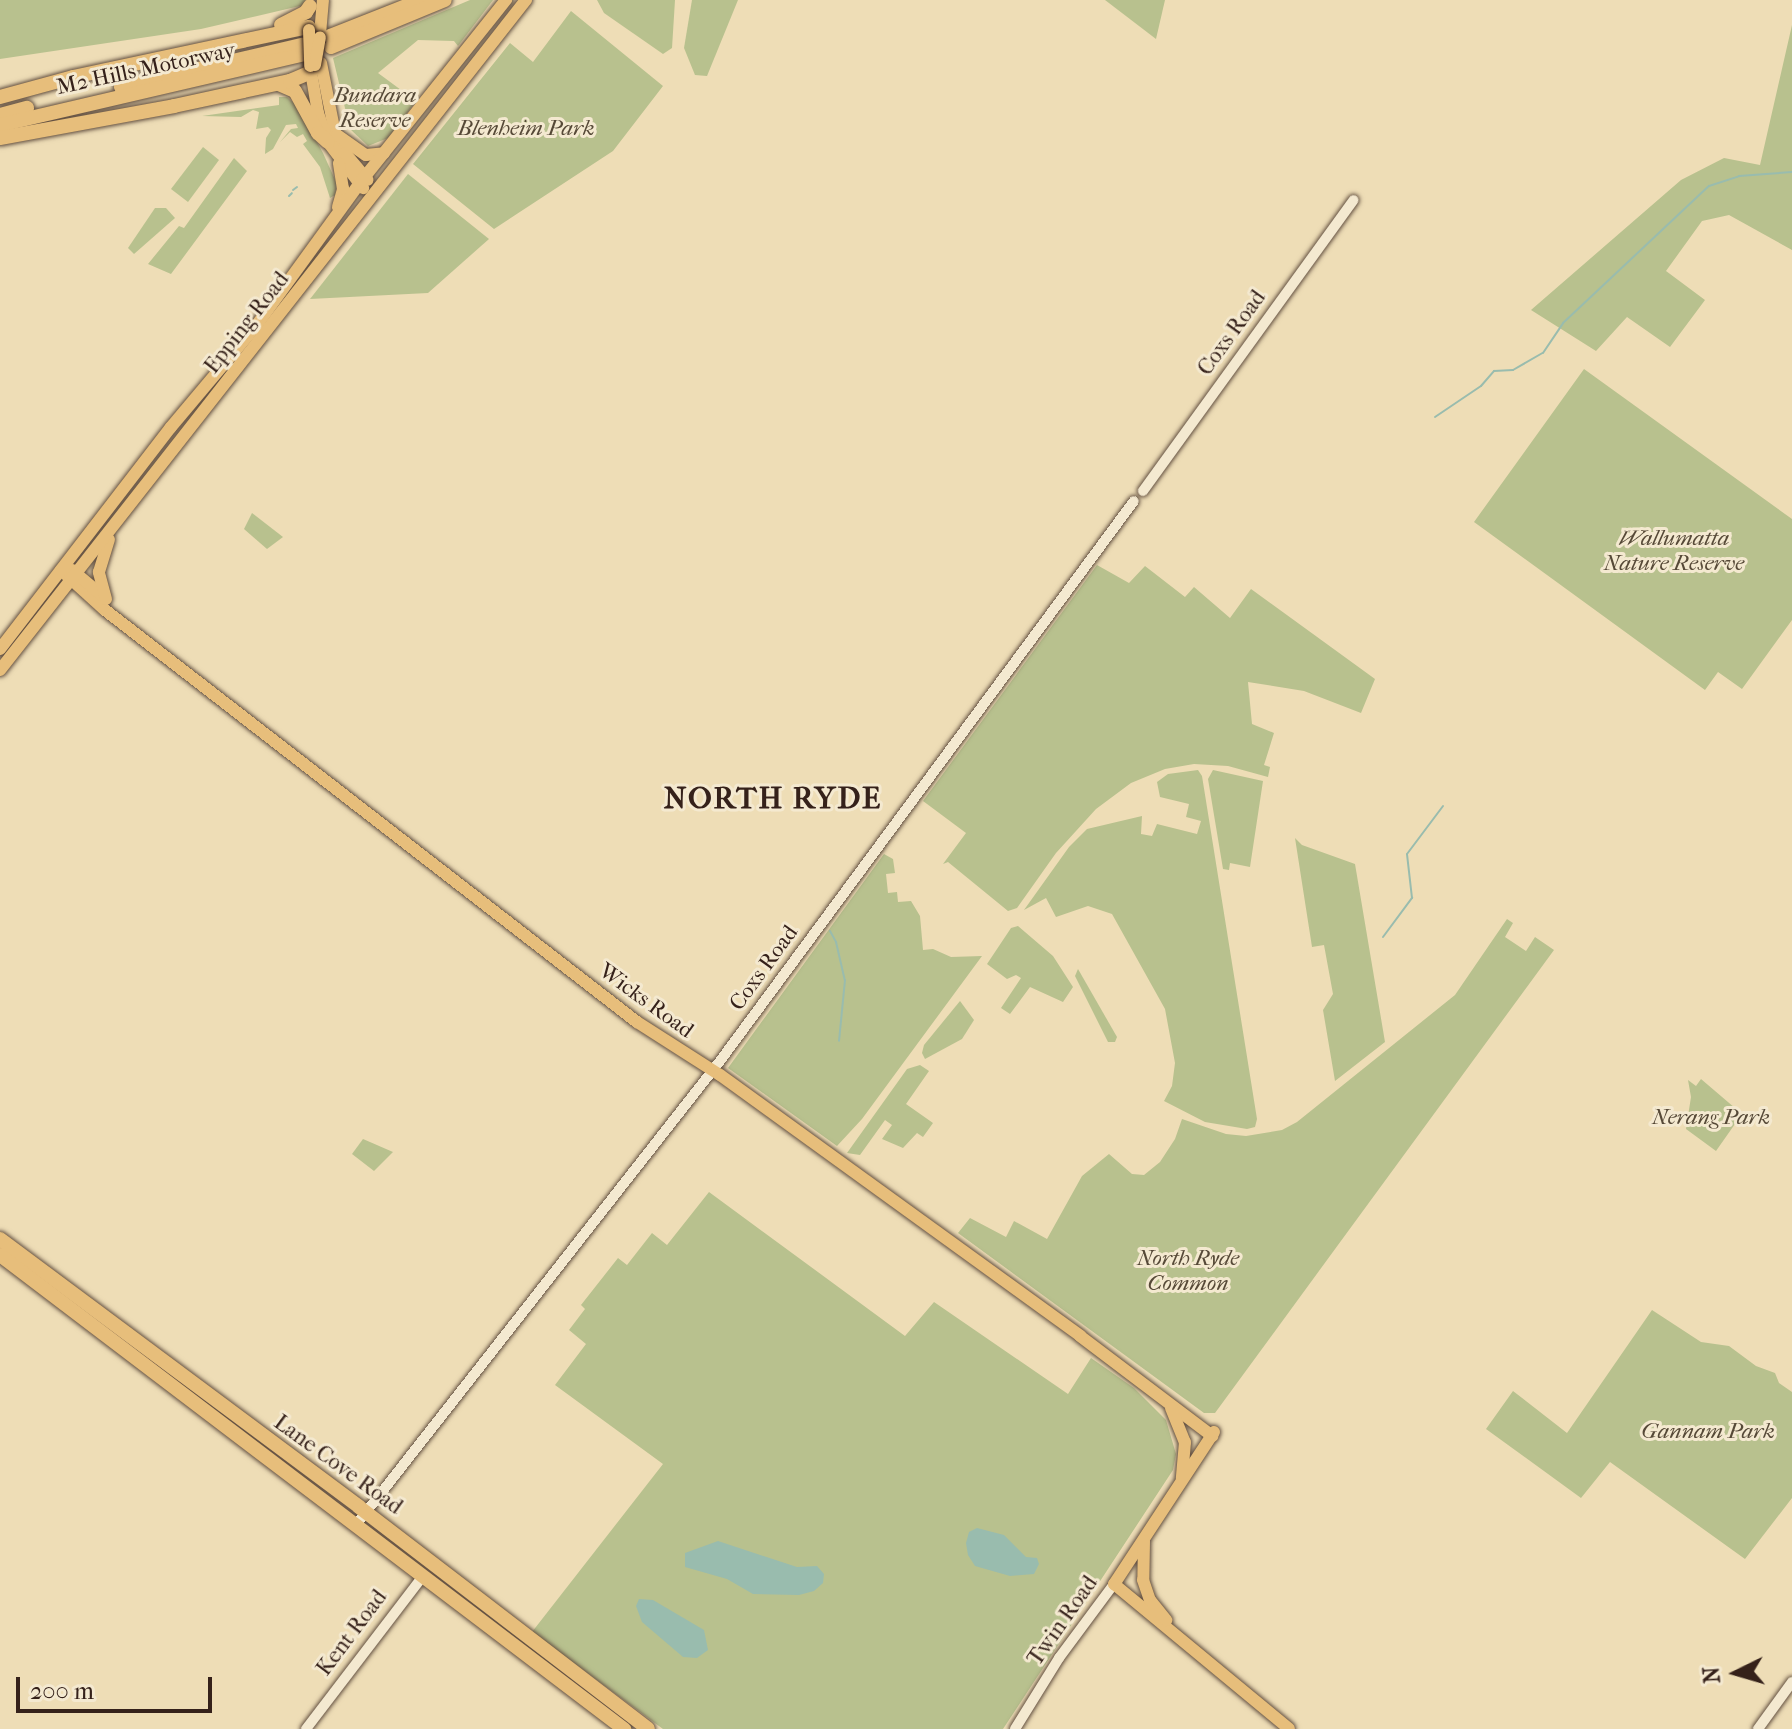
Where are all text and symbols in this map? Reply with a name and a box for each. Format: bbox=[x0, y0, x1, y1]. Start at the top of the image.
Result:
street label: M2 Hills Motorway bbox=[54, 37, 238, 101]
park label: Bundara Reserve bbox=[334, 82, 416, 134]
park label: Blenheim Park bbox=[458, 116, 594, 142]
street label: Epping Road bbox=[199, 267, 295, 379]
street label: Coxs Road bbox=[1192, 285, 1272, 381]
park label: Wallumatta Nature Reserve bbox=[1604, 525, 1744, 576]
district label: NORTH RYDE bbox=[664, 781, 882, 817]
street label: Coxs Road bbox=[724, 920, 804, 1016]
street label: Wicks Road bbox=[594, 958, 698, 1044]
park label: Nerang Park bbox=[1652, 1105, 1770, 1131]
park label: North Ryde Common bbox=[1137, 1245, 1239, 1296]
street label: Lane Cove Road bbox=[269, 1410, 407, 1520]
park label: Gannam Park bbox=[1641, 1419, 1775, 1445]
street label: Twin Road bbox=[1022, 1571, 1104, 1671]
street label: Kent Road bbox=[311, 1585, 393, 1681]
north arrow bbox=[1696, 1633, 1776, 1713]
scale bar bbox=[20, 1661, 216, 1711]
text: N bbox=[1698, 1666, 1726, 1685]
text: 200 m bbox=[30, 1677, 94, 1705]

